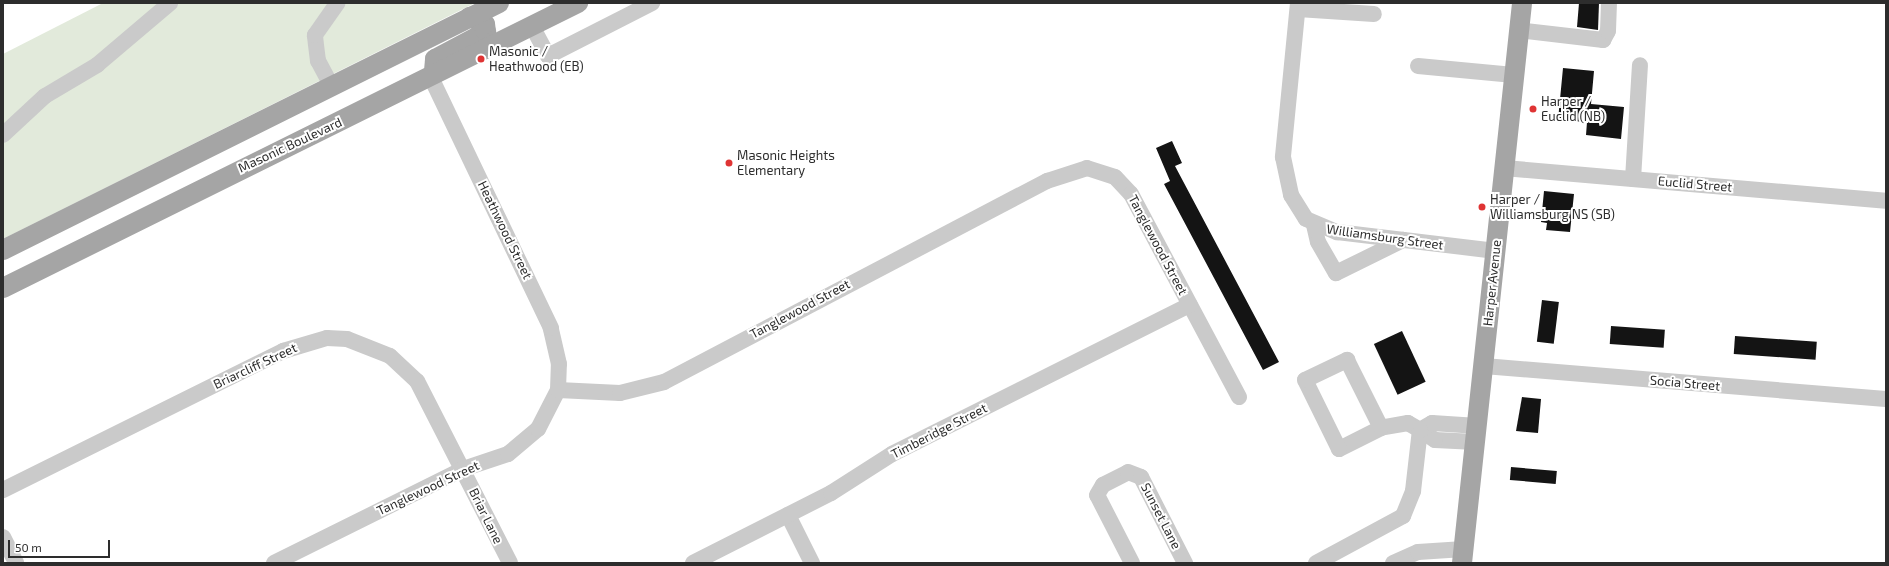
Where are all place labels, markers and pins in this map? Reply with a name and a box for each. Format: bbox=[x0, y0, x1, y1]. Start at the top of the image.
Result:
place label: Masonic / Heathwood (EB) bbox=[489, 44, 584, 75]
marker: Masonic / Heathwood (EB) bbox=[476, 54, 486, 64]
place label: Harper / Euclid (NB) bbox=[1541, 94, 1605, 125]
marker: Harper / Euclid (NB) bbox=[1528, 104, 1538, 114]
place label: Masonic Heights Elementary bbox=[737, 148, 835, 179]
marker: Masonic Heights Elementary bbox=[724, 158, 734, 168]
place label: Harper / Williamsburg NS (SB) bbox=[1490, 192, 1615, 223]
marker: Harper / Williamsburg NS (SB) bbox=[1477, 202, 1487, 212]

